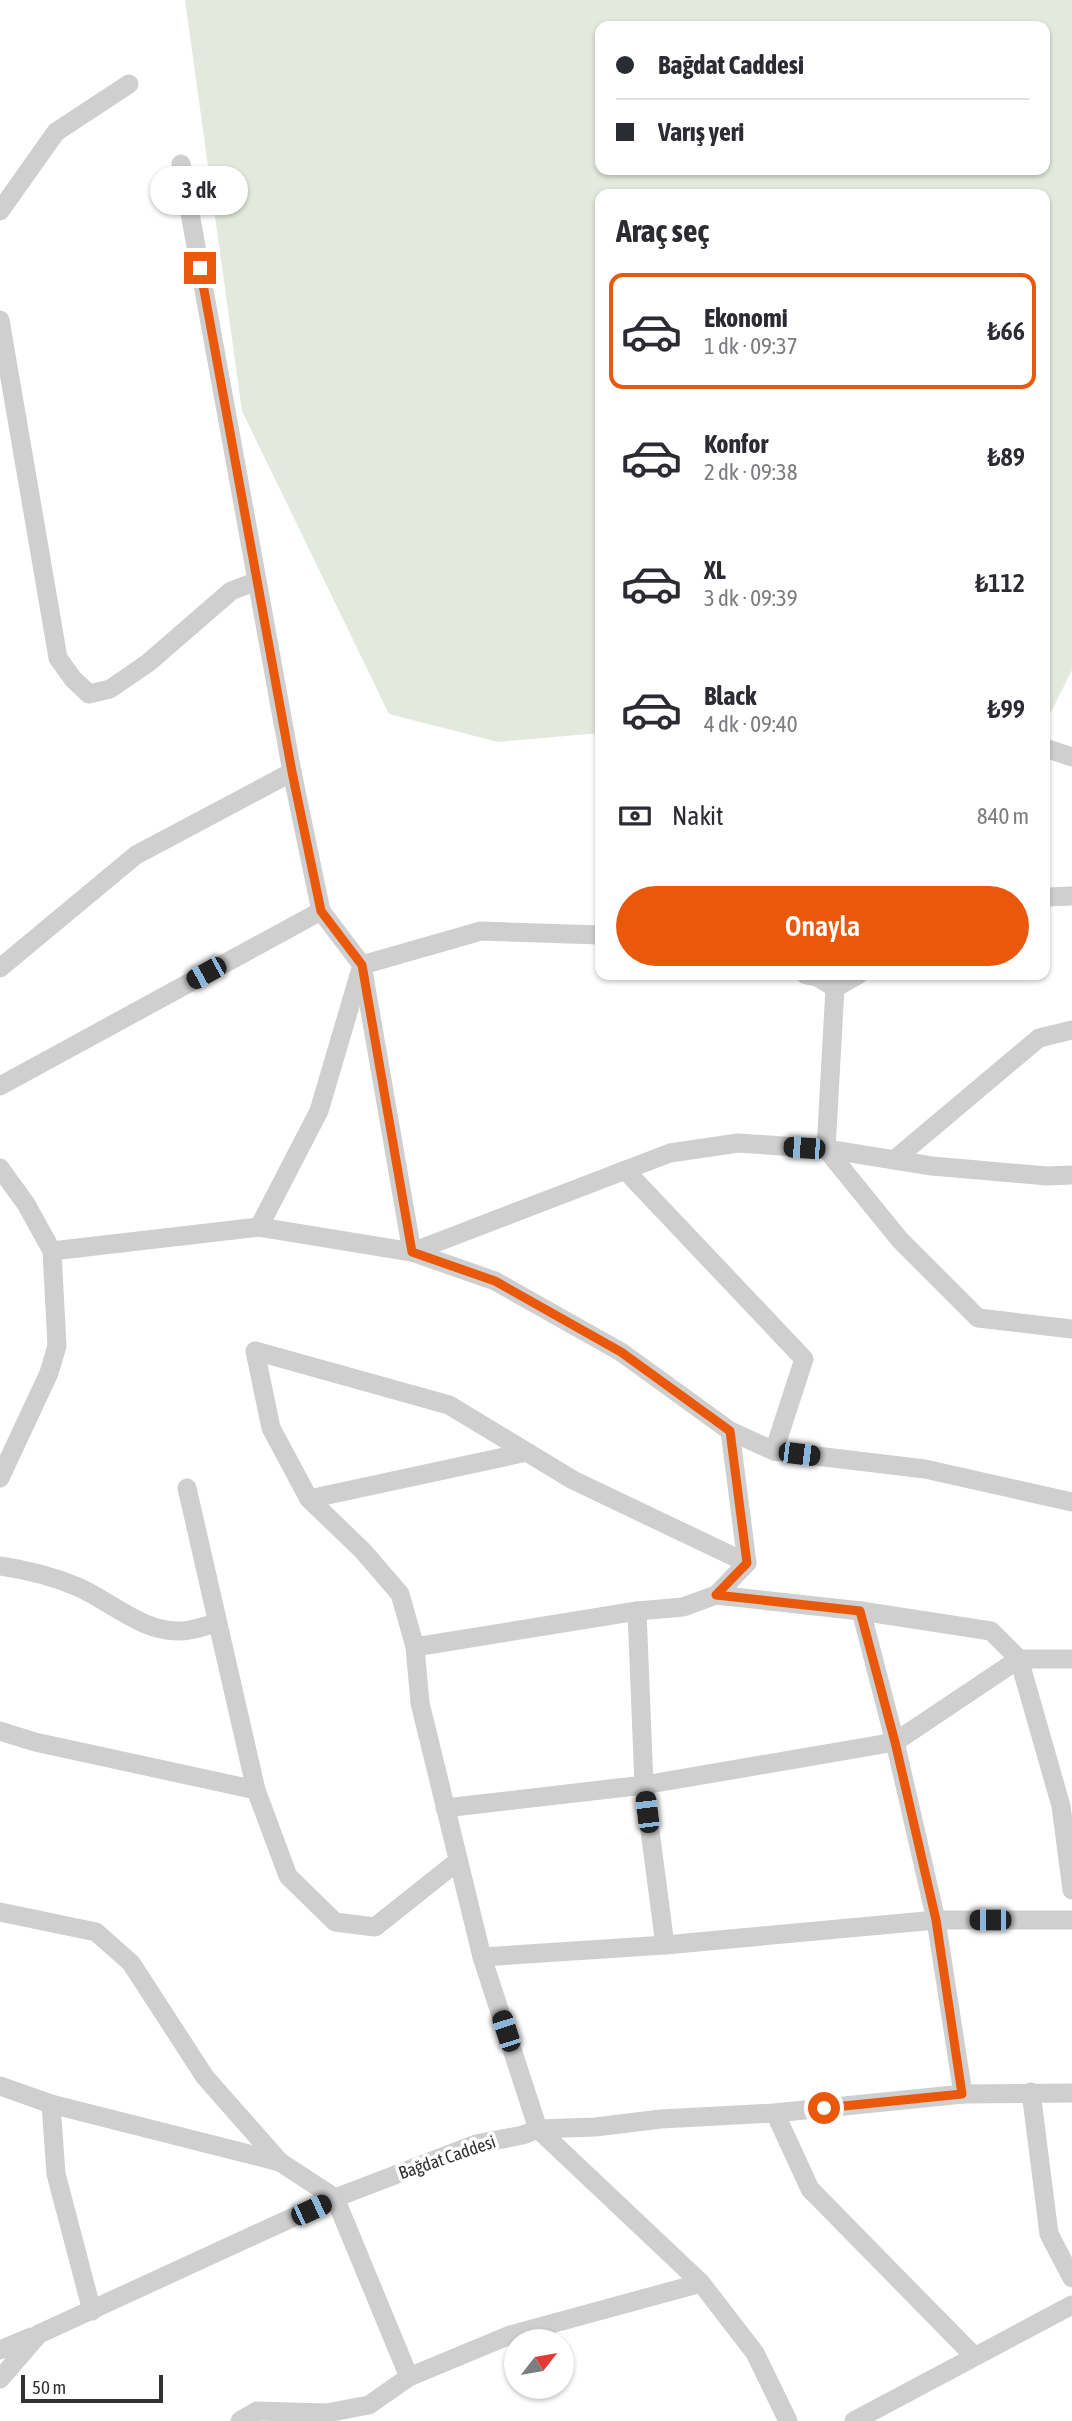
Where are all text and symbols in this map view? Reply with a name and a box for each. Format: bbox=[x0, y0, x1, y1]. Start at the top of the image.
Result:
text: Bağdat Caddesi bbox=[658, 50, 804, 80]
text: Varış yeri bbox=[658, 117, 744, 147]
callout: 3 dk bbox=[151, 166, 249, 216]
text: 3 dk bbox=[182, 177, 216, 203]
text: Araç seç bbox=[616, 212, 709, 249]
route end bbox=[184, 252, 216, 284]
icon: car bbox=[620, 300, 683, 363]
text: Ekonomi bbox=[704, 303, 788, 333]
text: ₺66 bbox=[988, 316, 1025, 346]
text: 1 dk · 09:37 bbox=[704, 333, 798, 359]
icon: car bbox=[620, 426, 683, 489]
text: Konfor bbox=[704, 429, 768, 459]
text: ₺89 bbox=[988, 442, 1025, 472]
text: 2 dk · 09:38 bbox=[704, 459, 798, 485]
icon: car bbox=[620, 552, 683, 615]
text: XL bbox=[704, 555, 726, 585]
text: ₺112 bbox=[975, 568, 1025, 598]
text: 3 dk · 09:39 bbox=[704, 585, 798, 611]
icon: car bbox=[620, 678, 683, 741]
text: Black bbox=[704, 681, 756, 711]
text: ₺99 bbox=[988, 694, 1025, 724]
text: 4 dk · 09:40 bbox=[704, 711, 798, 737]
icon: cash bbox=[616, 797, 654, 835]
text: Nakit bbox=[672, 801, 724, 831]
text: 840 m bbox=[977, 803, 1029, 829]
button: Onayla bbox=[616, 886, 1029, 966]
car bbox=[183, 954, 230, 992]
car bbox=[783, 1136, 826, 1160]
car bbox=[777, 1441, 822, 1467]
car bbox=[635, 1790, 660, 1834]
car bbox=[970, 1910, 1012, 1931]
car bbox=[490, 2008, 523, 2054]
route start bbox=[808, 2092, 840, 2124]
street label: Bağdat Caddesi bbox=[396, 2131, 498, 2183]
car bbox=[288, 2192, 335, 2228]
north arrow bbox=[504, 2329, 574, 2399]
map controls bbox=[504, 2329, 574, 2399]
scale bar bbox=[21, 2372, 163, 2404]
text: 50 m bbox=[32, 2376, 66, 2398]

